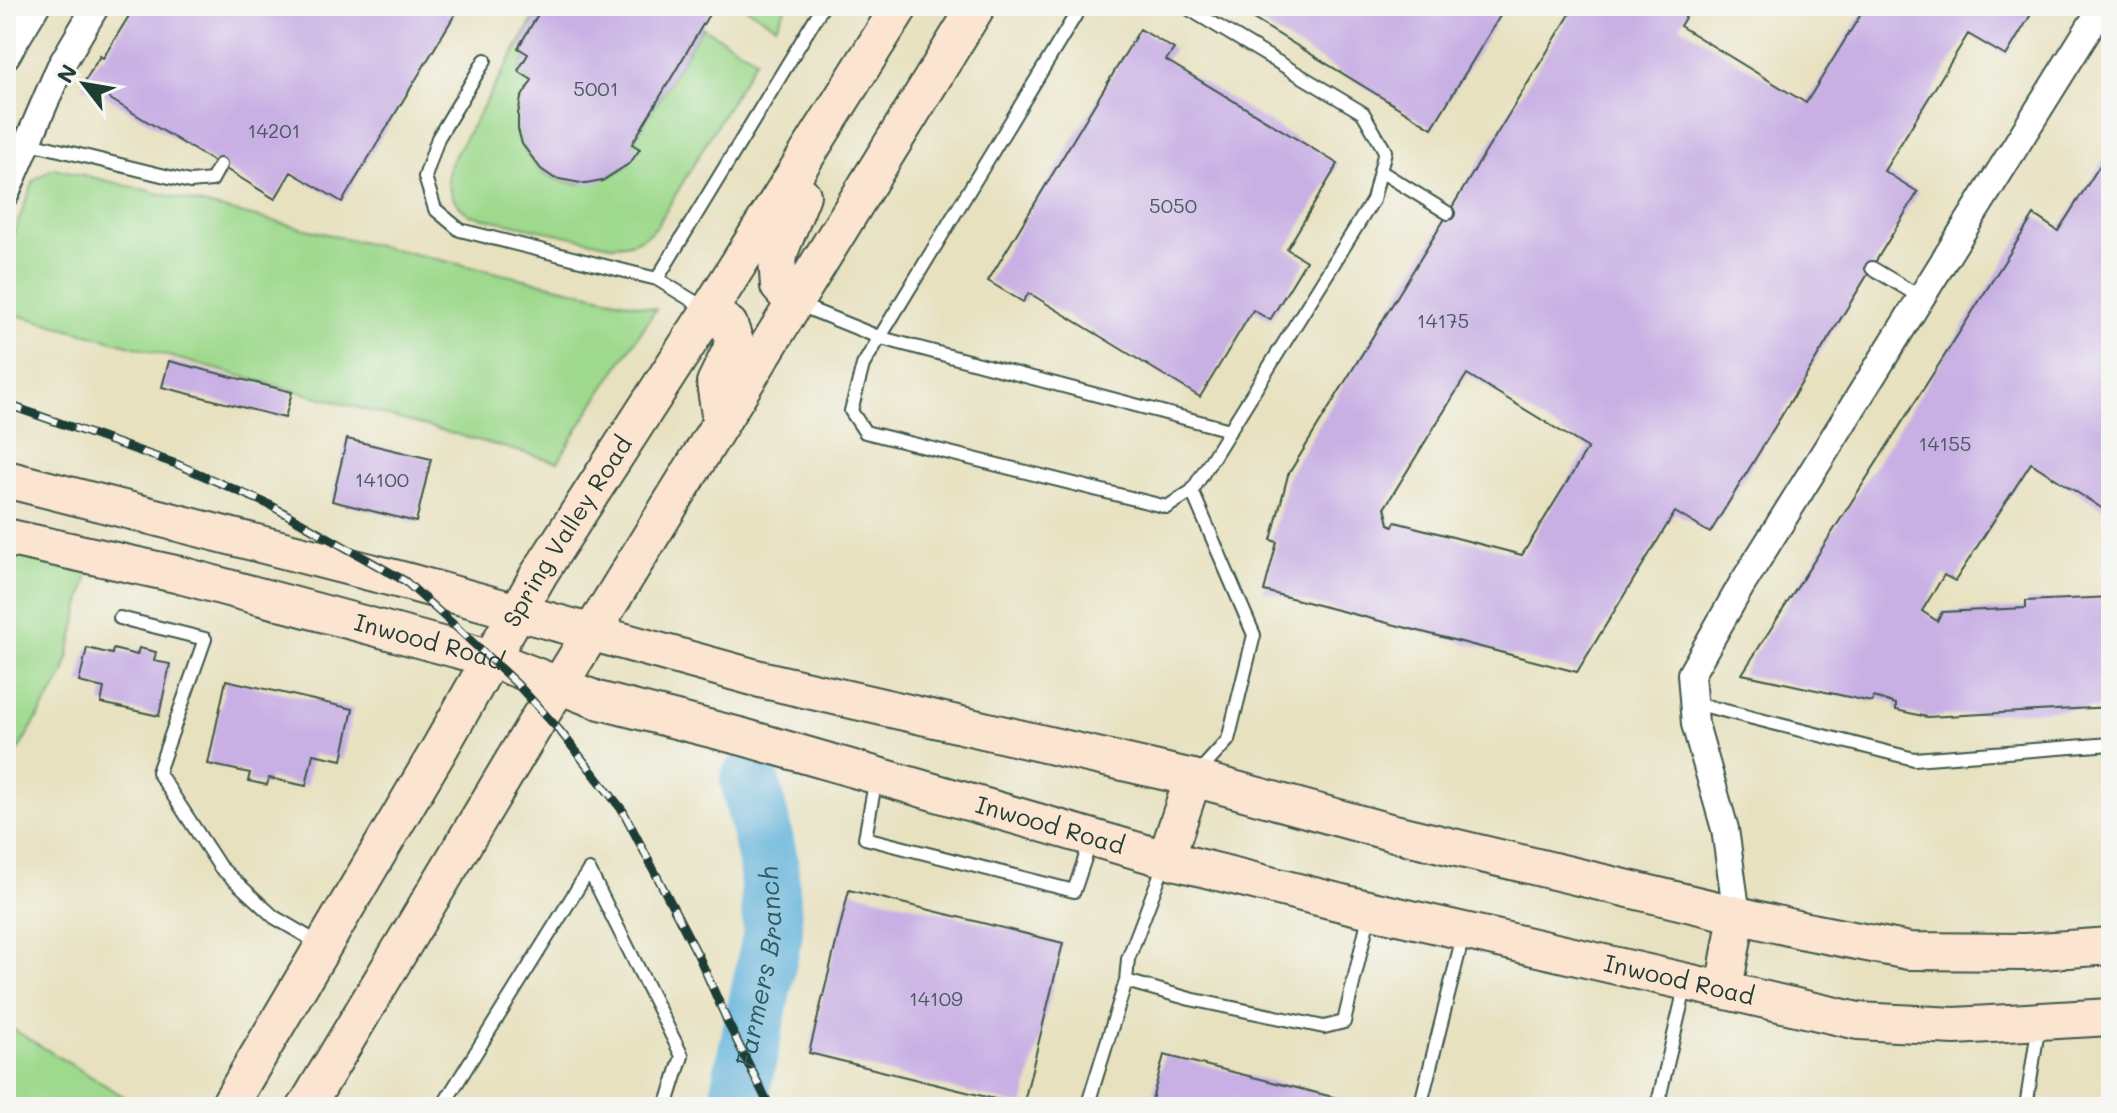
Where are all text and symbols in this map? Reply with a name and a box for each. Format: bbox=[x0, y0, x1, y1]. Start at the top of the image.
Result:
north arrow bbox=[44, 44, 124, 124]
text: N bbox=[50, 59, 83, 88]
house number: 5001 bbox=[573, 75, 619, 101]
house number: 14201 bbox=[247, 117, 301, 143]
house number: 5050 bbox=[1149, 192, 1197, 218]
house number: 14175 bbox=[1417, 307, 1469, 333]
street label: Spring Valley Road bbox=[495, 430, 638, 632]
house number: 14155 bbox=[1919, 430, 1971, 456]
house number: 14100 bbox=[355, 466, 409, 492]
street label: Inwood Road bbox=[351, 606, 509, 676]
street label: Inwood Road bbox=[972, 788, 1128, 860]
water label: Farmers Branch bbox=[727, 865, 790, 1071]
street label: Inwood Road bbox=[1601, 946, 1758, 1011]
house number: 14109 bbox=[909, 985, 963, 1011]

